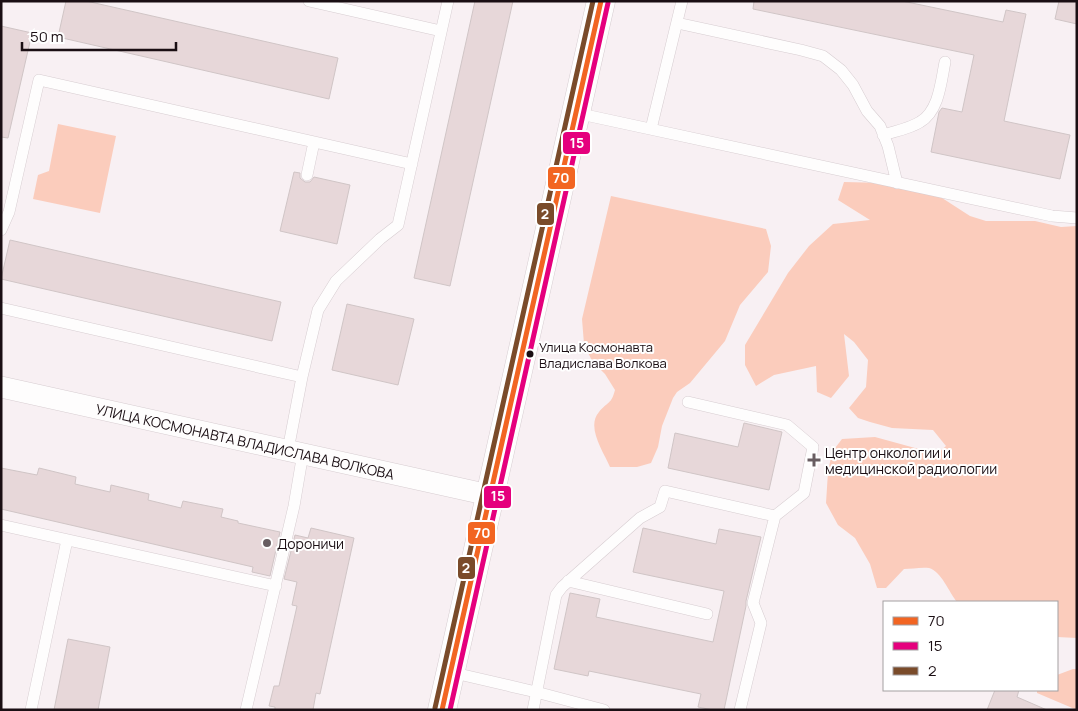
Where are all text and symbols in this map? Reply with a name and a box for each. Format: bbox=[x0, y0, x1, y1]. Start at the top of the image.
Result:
scale bar bbox=[22, 20, 176, 52]
text: 50 m bbox=[30, 26, 64, 47]
line badge: 15 bbox=[562, 131, 591, 155]
text: 15 bbox=[570, 133, 584, 152]
line badge: 70 bbox=[547, 166, 576, 190]
text: 70 bbox=[553, 168, 569, 187]
line badge: 2 bbox=[536, 202, 555, 226]
text: 2 bbox=[541, 204, 549, 223]
place label: Улица Космонавта Владислава Волкова bbox=[539, 338, 667, 372]
marker: Улица Космонавта Владислава Волкова bbox=[525, 349, 535, 359]
street label: УЛИЦА КОСМОНАВТА ВЛАДИСЛАВА ВОЛКОВА bbox=[94, 399, 396, 483]
place label: Центр онкологии и медицинской радиологии bbox=[825, 443, 997, 478]
marker: Центр онкологии и медицинской радиологии bbox=[807, 453, 821, 467]
line badge: 15 bbox=[483, 485, 512, 509]
text: 15 bbox=[491, 486, 505, 505]
line badge: 70 bbox=[467, 521, 496, 545]
text: 70 bbox=[474, 523, 490, 542]
place label: Дороничи bbox=[277, 534, 344, 553]
marker: Дороничи bbox=[261, 537, 273, 549]
line badge: 2 bbox=[457, 556, 476, 580]
text: 2 bbox=[462, 558, 470, 577]
legend bbox=[883, 601, 1058, 691]
text: 70 bbox=[928, 610, 945, 631]
text: 15 bbox=[928, 635, 943, 656]
text: 2 bbox=[928, 660, 937, 681]

